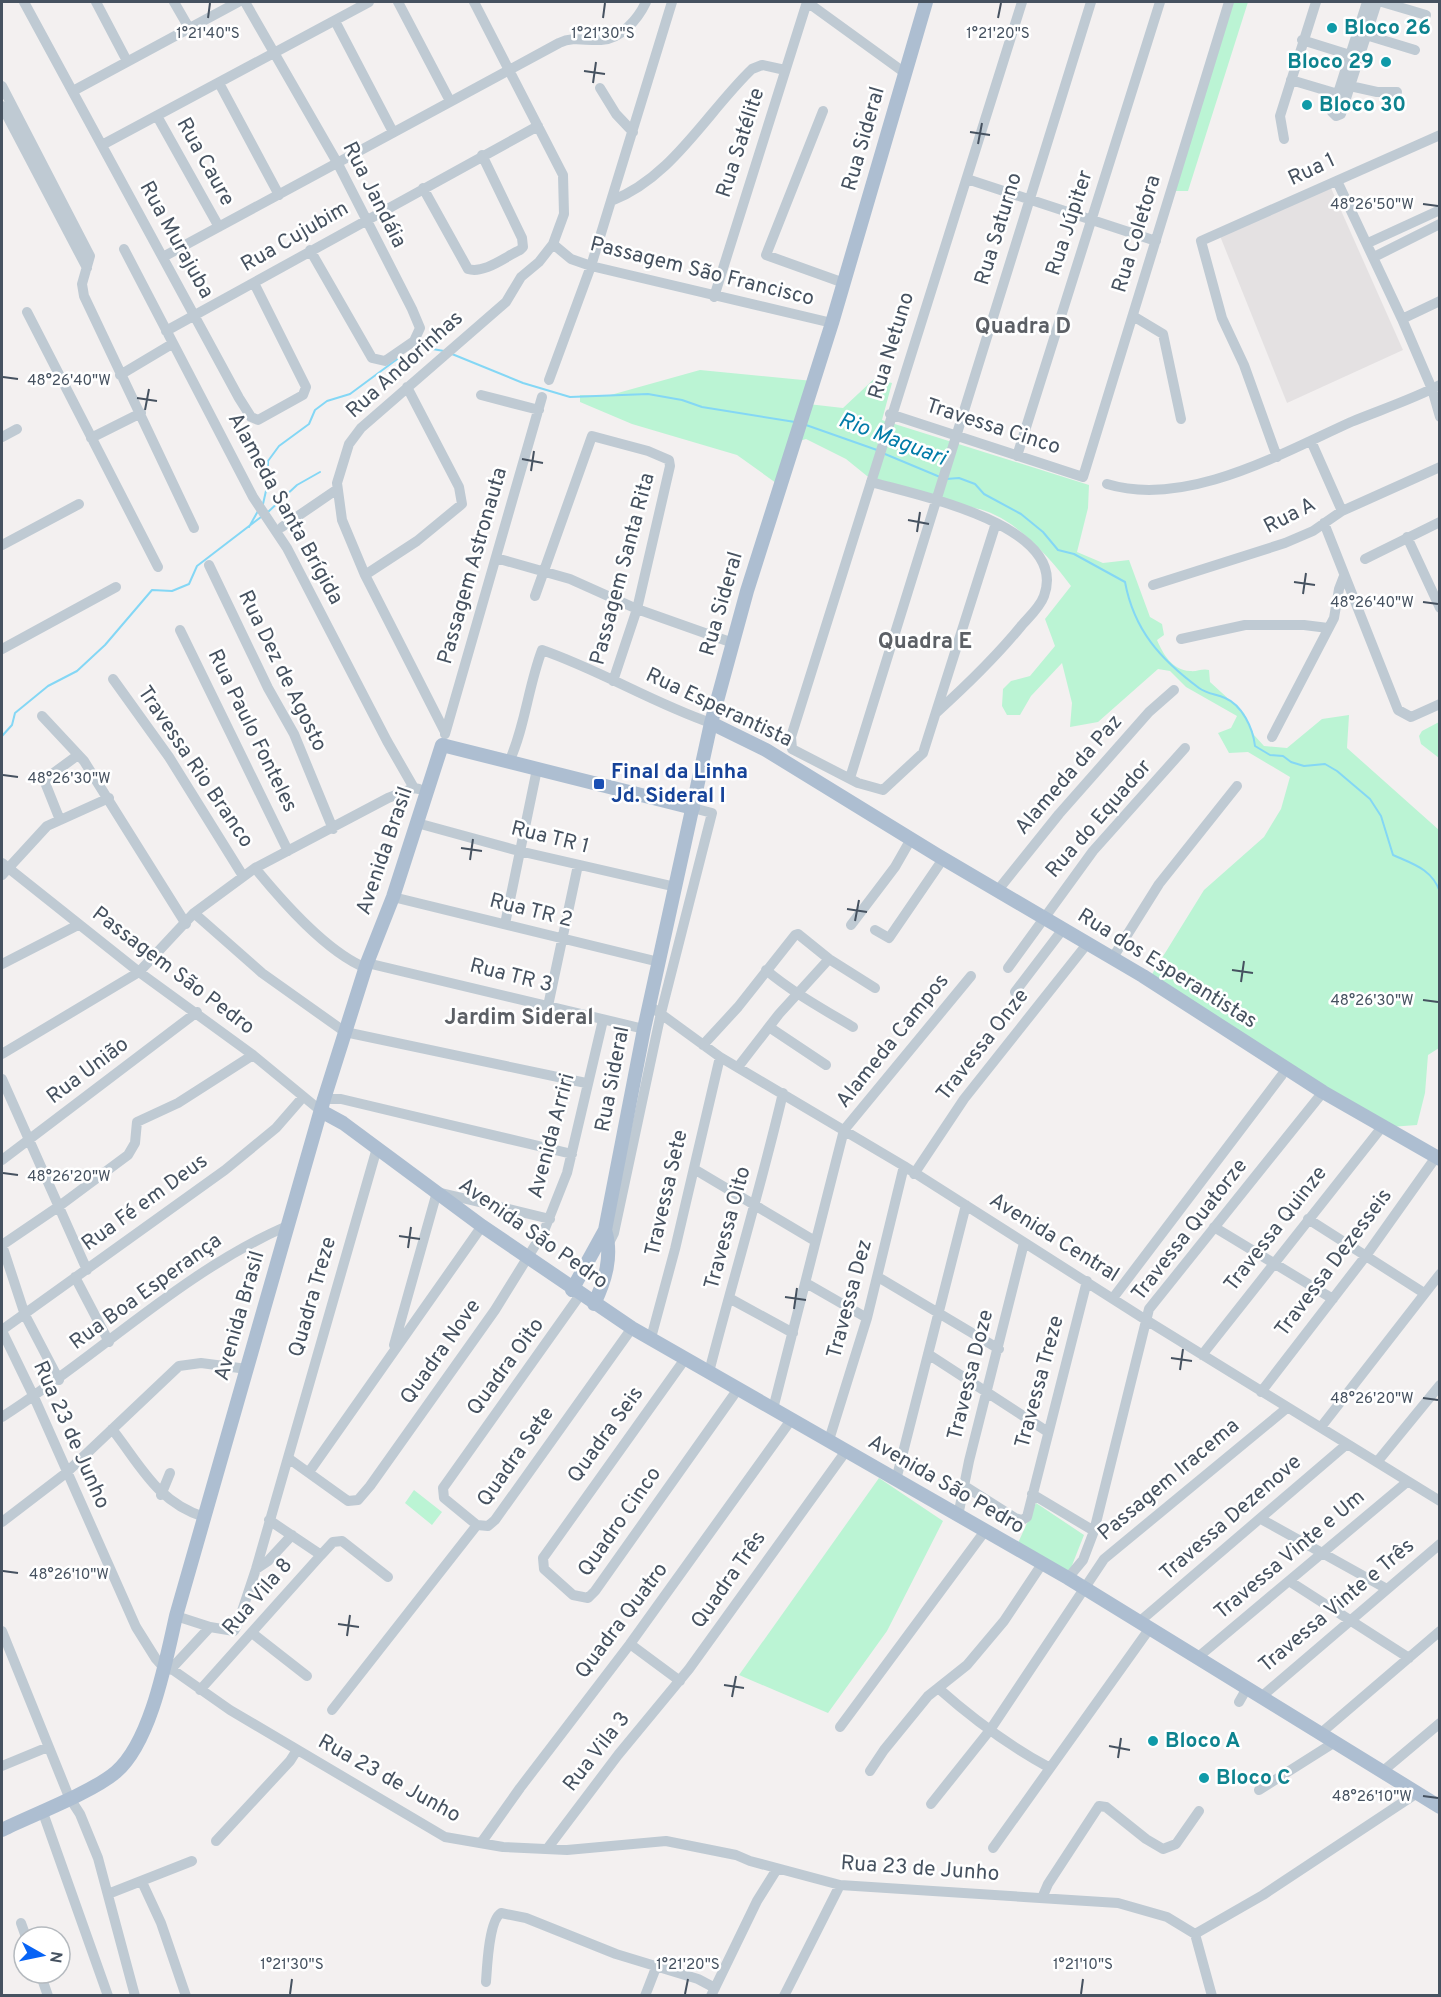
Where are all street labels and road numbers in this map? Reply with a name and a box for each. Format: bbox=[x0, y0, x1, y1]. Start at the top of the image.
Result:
street label: Rua Sideral bbox=[836, 84, 892, 194]
street label: Rua Satélite bbox=[711, 85, 771, 201]
street label: Rua Caure bbox=[170, 113, 240, 211]
street label: Rua Jandáia bbox=[336, 137, 412, 253]
street label: Rua 1 bbox=[1284, 147, 1340, 193]
street label: Rua Júpiter bbox=[1040, 167, 1100, 279]
street label: Rua Saturno bbox=[969, 169, 1029, 289]
street label: Rua Coletora bbox=[1106, 172, 1168, 296]
street label: Rua Murajuba bbox=[133, 177, 219, 303]
street label: Rua Cujubim bbox=[236, 195, 354, 279]
street label: Passagem São Francisco bbox=[587, 231, 817, 313]
street label: Rua Netuno bbox=[863, 289, 921, 403]
street label: Rua Andorinhas bbox=[341, 305, 469, 425]
street label: Travessa Cinco bbox=[922, 393, 1064, 461]
street label: Alameda Santa Brígida bbox=[221, 408, 349, 610]
street label: Passagem Astronauta bbox=[432, 464, 514, 668]
street label: Passagem Santa Rita bbox=[584, 470, 662, 668]
street label: Rua A bbox=[1259, 491, 1321, 541]
street label: Rua Sideral bbox=[694, 549, 750, 659]
street label: Rua Dez de Agosto bbox=[231, 586, 333, 756]
street label: Rua Paulo Fonteles bbox=[201, 645, 303, 817]
street label: Rua Esperantista bbox=[641, 662, 797, 754]
street label: Travessa Rio Branco bbox=[131, 681, 259, 853]
street label: Alameda da Paz bbox=[1009, 709, 1129, 841]
street label: Rua do Equador bbox=[1040, 754, 1158, 884]
street label: Avenida Brasil bbox=[350, 783, 420, 919]
street label: Rua TR 1 bbox=[508, 815, 592, 861]
street label: Rua TR 2 bbox=[487, 888, 575, 934]
street label: Passagem São Pedro bbox=[86, 901, 260, 1041]
street label: Rua dos Esperantistas bbox=[1072, 903, 1262, 1035]
street label: Rua TR 3 bbox=[467, 953, 555, 999]
street label: Alameda Campos bbox=[831, 968, 955, 1114]
street label: Travessa Onze bbox=[931, 983, 1035, 1107]
street label: Rua Sideral bbox=[590, 1024, 636, 1134]
street label: Rua União bbox=[42, 1031, 134, 1111]
street label: Avenida Arriri bbox=[522, 1070, 582, 1202]
street label: Travessa Sete bbox=[639, 1127, 695, 1259]
street label: Rua Fé em Deus bbox=[77, 1148, 213, 1258]
street label: Travessa Quatorze bbox=[1126, 1153, 1254, 1307]
street label: Travessa Quinze bbox=[1218, 1161, 1334, 1297]
street label: Travessa Oito bbox=[699, 1163, 757, 1293]
street label: Avenida São Pedro bbox=[453, 1172, 613, 1296]
street label: Travessa Dezesseis bbox=[1269, 1183, 1399, 1343]
street label: Avenida Central bbox=[984, 1187, 1124, 1289]
street label: Rua Boa Esperança bbox=[65, 1228, 227, 1356]
street label: Quadra Treze bbox=[283, 1234, 343, 1360]
street label: Travessa Dez bbox=[821, 1237, 879, 1361]
street label: Avenida Brasil bbox=[209, 1248, 271, 1384]
street label: Quadra Nove bbox=[395, 1294, 487, 1410]
street label: Travessa Doze bbox=[942, 1307, 1000, 1443]
street label: Quadra Oito bbox=[461, 1313, 551, 1421]
street label: Travessa Treze bbox=[1009, 1313, 1071, 1451]
street label: Rua 23 de Junho bbox=[26, 1357, 116, 1513]
street label: Quadra Seis bbox=[562, 1381, 650, 1489]
street label: Quadra Sete bbox=[472, 1402, 560, 1512]
street label: Passagem Iracema bbox=[1093, 1413, 1245, 1547]
street label: Avenida São Pedro bbox=[863, 1429, 1029, 1541]
street label: Travessa Dezenove bbox=[1155, 1449, 1307, 1587]
street label: Quadro Cinco bbox=[572, 1462, 668, 1582]
street label: Travessa Vinte e Um bbox=[1209, 1484, 1371, 1626]
street label: Quadra Três bbox=[686, 1526, 772, 1634]
street label: Travessa Vinte e Três bbox=[1254, 1533, 1420, 1679]
street label: Rua Vila 8 bbox=[217, 1553, 299, 1641]
street label: Quadra Quatro bbox=[569, 1557, 675, 1685]
street label: Rua Vila 3 bbox=[557, 1707, 637, 1797]
street label: Rua 23 de Junho bbox=[313, 1729, 465, 1829]
street label: Rua 23 de Junho bbox=[840, 1850, 1000, 1888]

